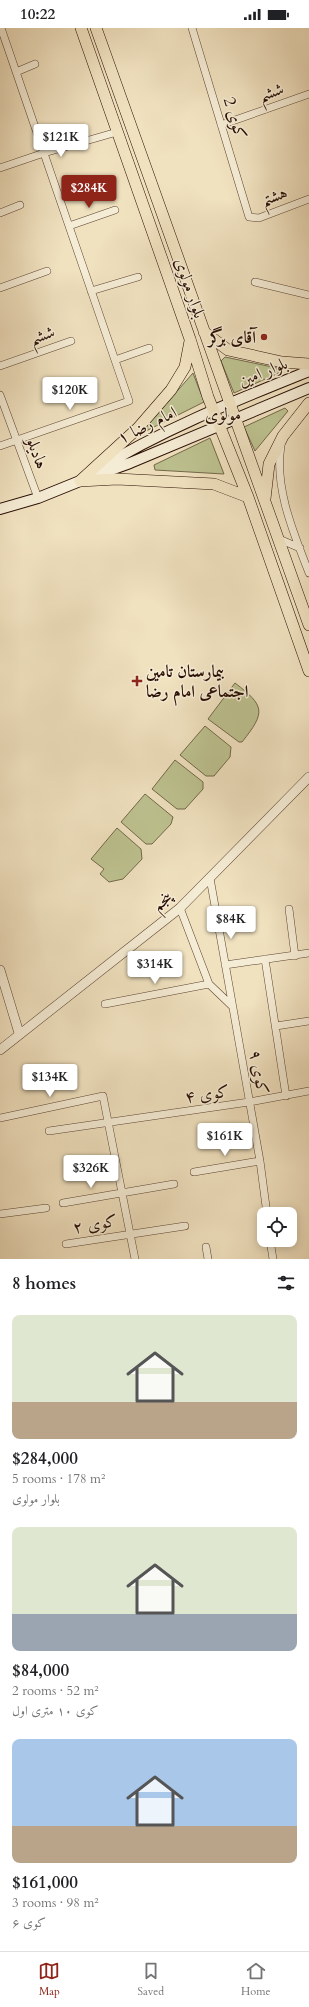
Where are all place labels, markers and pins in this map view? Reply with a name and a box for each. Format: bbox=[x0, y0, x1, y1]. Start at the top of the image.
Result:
pin: $121K bbox=[33, 124, 89, 158]
pin: $284K bbox=[61, 175, 117, 209]
place label: آقاى برگر bbox=[206, 326, 258, 349]
marker: آقاى برگر bbox=[259, 332, 269, 342]
pin: $120K bbox=[42, 377, 98, 411]
place label: بیمارستان تامین اجتماعی امام رضا bbox=[146, 660, 249, 706]
marker: بیمارستان تامین اجتماعی امام رضا bbox=[131, 675, 143, 687]
pin: $84K bbox=[207, 906, 255, 940]
pin: $314K bbox=[127, 951, 183, 985]
pin: $134K bbox=[22, 1064, 78, 1098]
pin: $161K bbox=[197, 1123, 253, 1157]
pin: $326K bbox=[63, 1155, 119, 1189]

